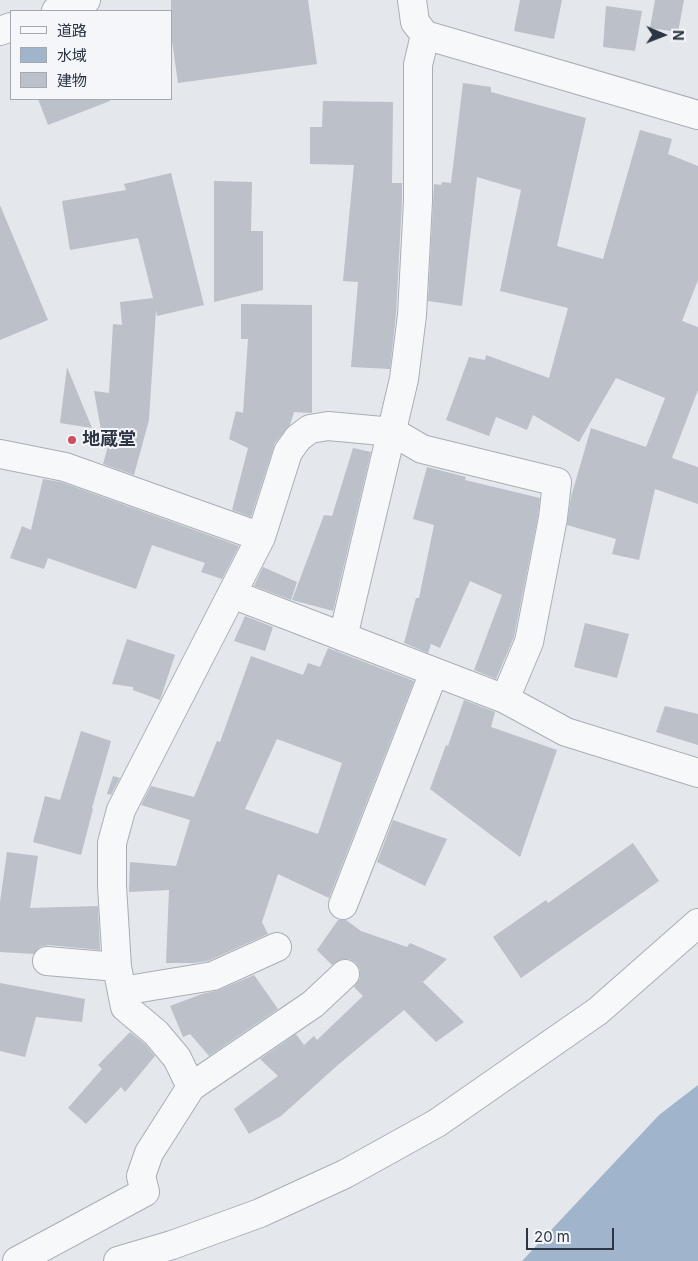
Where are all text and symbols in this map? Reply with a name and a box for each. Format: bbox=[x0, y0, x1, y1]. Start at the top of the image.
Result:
legend bbox=[10, 10, 172, 100]
north arrow bbox=[638, 10, 688, 60]
text: 道路 bbox=[57, 21, 87, 40]
text: N bbox=[670, 30, 687, 41]
text: 水域 bbox=[57, 46, 87, 65]
text: 建物 bbox=[57, 71, 87, 90]
place label: 地蔵堂 bbox=[82, 429, 136, 451]
marker: 地蔵堂 bbox=[66, 434, 78, 446]
scale bar bbox=[528, 1218, 616, 1250]
text: 20 m bbox=[534, 1227, 570, 1246]

